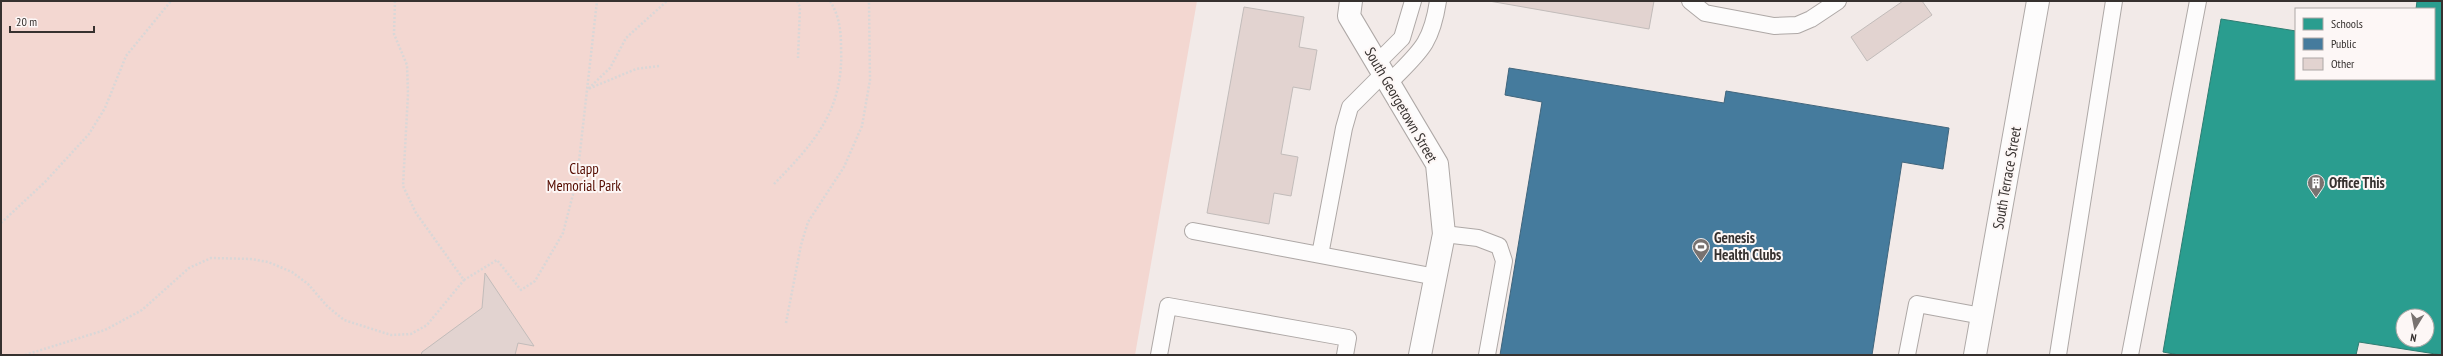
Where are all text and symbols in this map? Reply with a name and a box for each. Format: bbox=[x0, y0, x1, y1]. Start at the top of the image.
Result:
scale bar bbox=[10, 8, 94, 34]
legend bbox=[2295, 8, 2435, 80]
text: 20 m bbox=[16, 14, 37, 29]
text: Schools bbox=[2331, 16, 2363, 31]
text: Public bbox=[2331, 36, 2357, 51]
street label: South Georgetown Street bbox=[1361, 44, 1442, 166]
text: Other bbox=[2331, 56, 2355, 71]
street label: South Terrace Street bbox=[1988, 125, 2025, 231]
park label: Clapp Memorial Park bbox=[547, 159, 621, 195]
building icon: Office This bbox=[2306, 173, 2326, 198]
place label: Office This bbox=[2329, 173, 2385, 192]
place label: Genesis Health Clubs bbox=[1714, 228, 1781, 264]
sports icon: Genesis Health Clubs bbox=[1691, 237, 1711, 262]
north arrow bbox=[2395, 308, 2435, 348]
text: N bbox=[2409, 330, 2417, 345]

